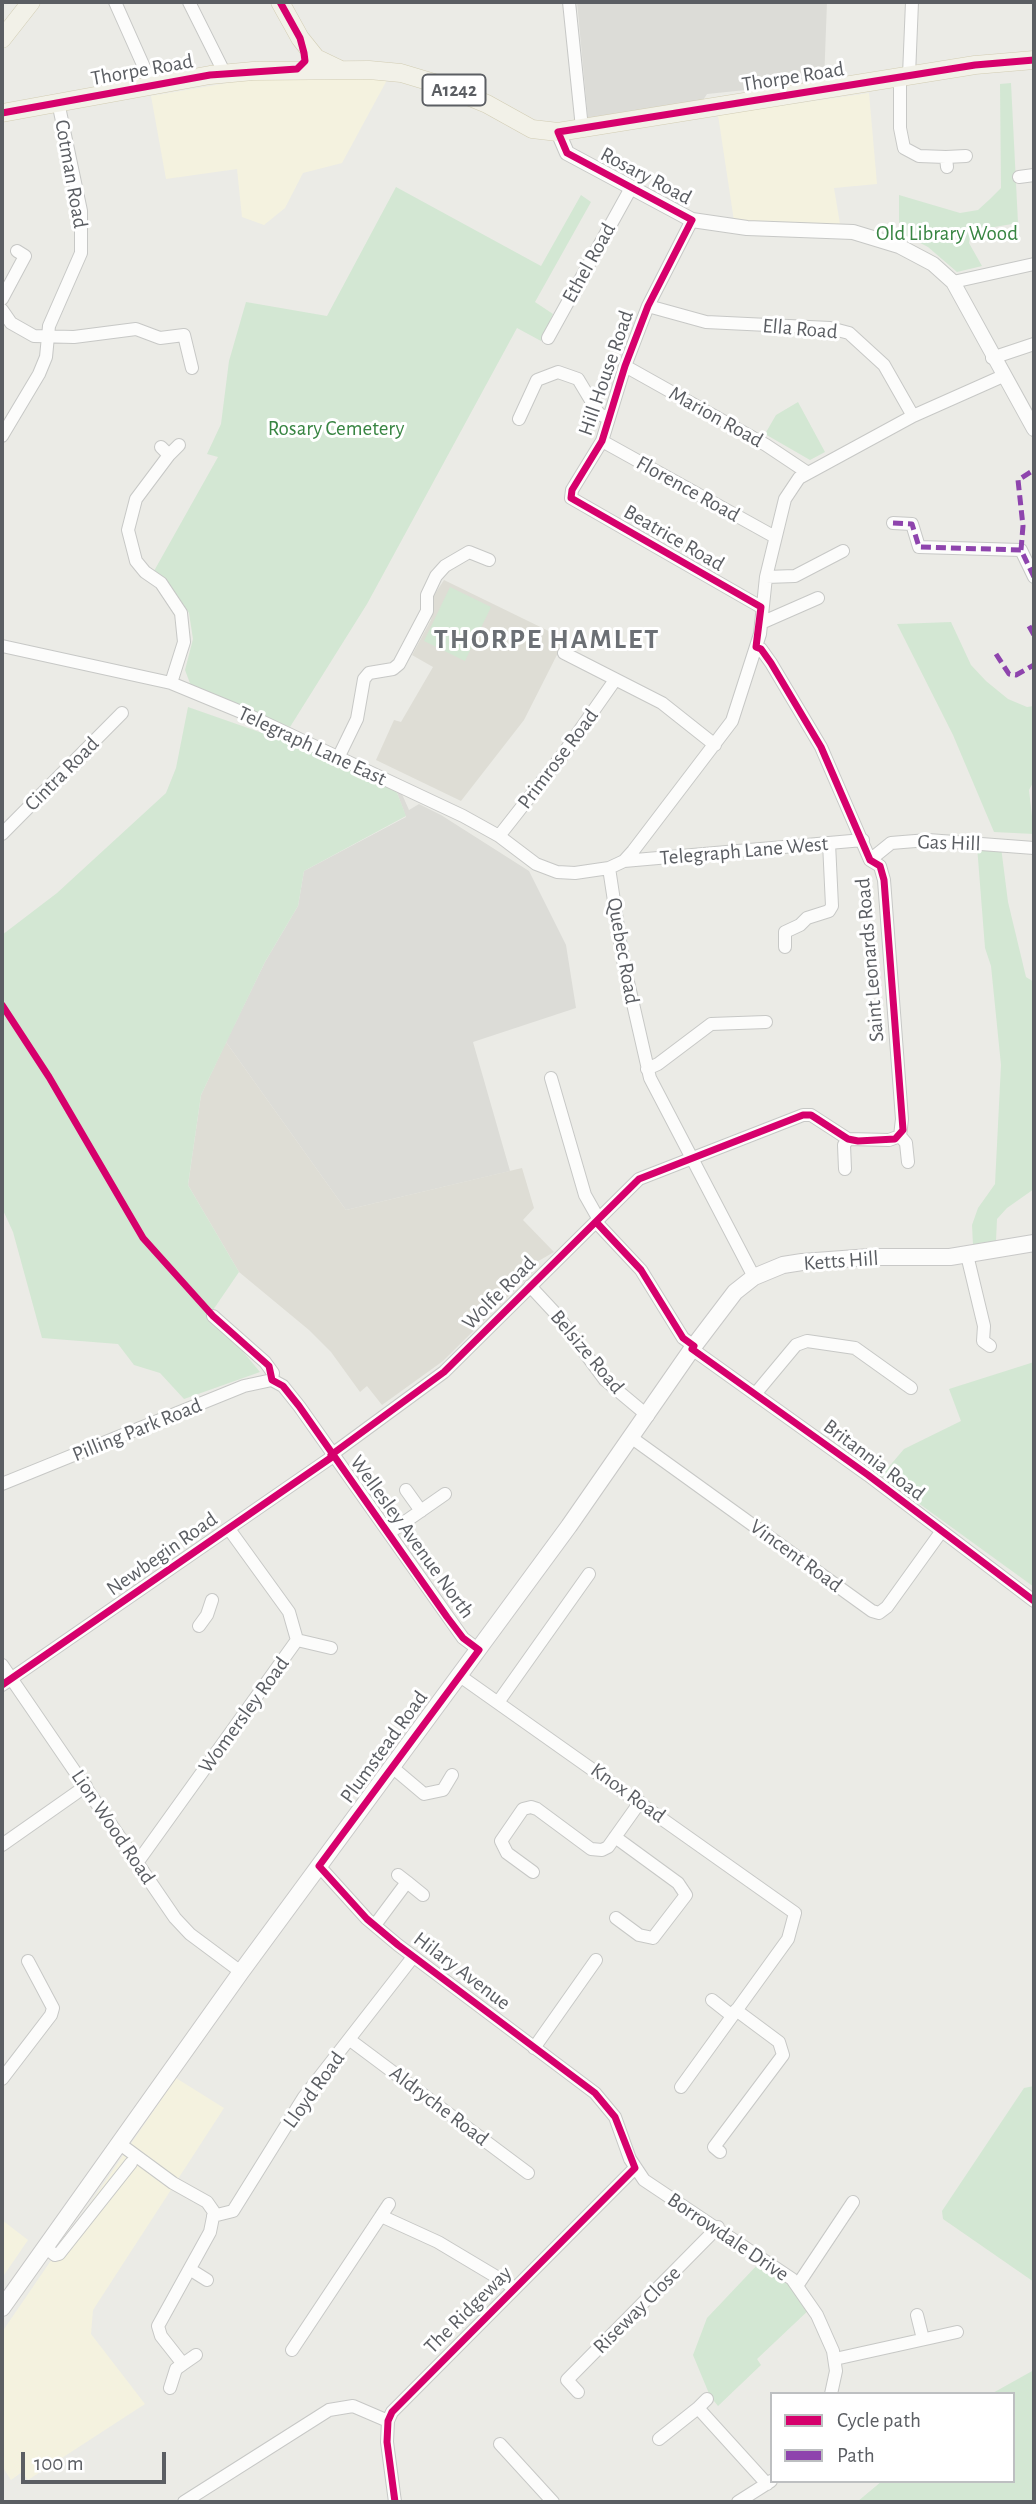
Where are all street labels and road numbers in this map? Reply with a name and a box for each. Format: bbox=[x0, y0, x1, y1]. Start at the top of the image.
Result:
street label: Thorpe Road bbox=[89, 49, 195, 91]
street label: Thorpe Road bbox=[740, 56, 846, 98]
road number: A1242 bbox=[422, 74, 486, 106]
street label: Cotman Road bbox=[49, 118, 93, 230]
street label: Rosary Road bbox=[596, 141, 696, 211]
street label: Ethel Road bbox=[557, 219, 621, 307]
street label: Hill House Road bbox=[573, 307, 639, 439]
street label: Ella Road bbox=[761, 313, 839, 345]
street label: Marion Road bbox=[664, 381, 768, 453]
street label: Florence Road bbox=[632, 450, 744, 528]
street label: Beatrice Road bbox=[619, 499, 729, 577]
street label: Telegraph Lane East bbox=[234, 701, 390, 791]
street label: Primrose Road bbox=[512, 704, 604, 814]
street label: Cintra Road bbox=[19, 731, 105, 817]
street label: Gas Hill bbox=[917, 829, 981, 857]
street label: Telegraph Lane West bbox=[659, 831, 829, 871]
street label: Saint Leonards Road bbox=[850, 877, 890, 1043]
street label: Quebec Road bbox=[601, 896, 645, 1006]
street label: Ketts Hill bbox=[803, 1246, 879, 1276]
street label: Wolfe Road bbox=[457, 1251, 541, 1335]
street label: Belsize Road bbox=[545, 1305, 629, 1399]
street label: Pilling Park Road bbox=[69, 1393, 205, 1467]
street label: Britannia Road bbox=[818, 1414, 930, 1506]
street label: Wellesley Avenue North bbox=[344, 1450, 480, 1624]
street label: Newbegin Road bbox=[102, 1507, 222, 1601]
street label: Vincent Road bbox=[745, 1514, 847, 1598]
street label: Womersley Road bbox=[193, 1652, 295, 1778]
street label: Plumstead Road bbox=[335, 1686, 433, 1808]
street label: Knox Road bbox=[586, 1757, 670, 1829]
street label: Lion Wood Road bbox=[65, 1765, 161, 1889]
street label: Hilary Avenue bbox=[409, 1926, 515, 2016]
street label: Lloyd Road bbox=[278, 2047, 350, 2133]
street label: Aldryche Road bbox=[384, 2060, 494, 2152]
street label: Borrowdale Drive bbox=[662, 2187, 794, 2287]
street label: The Ridgeway bbox=[419, 2261, 517, 2359]
street label: Riseway Close bbox=[588, 2261, 686, 2359]

